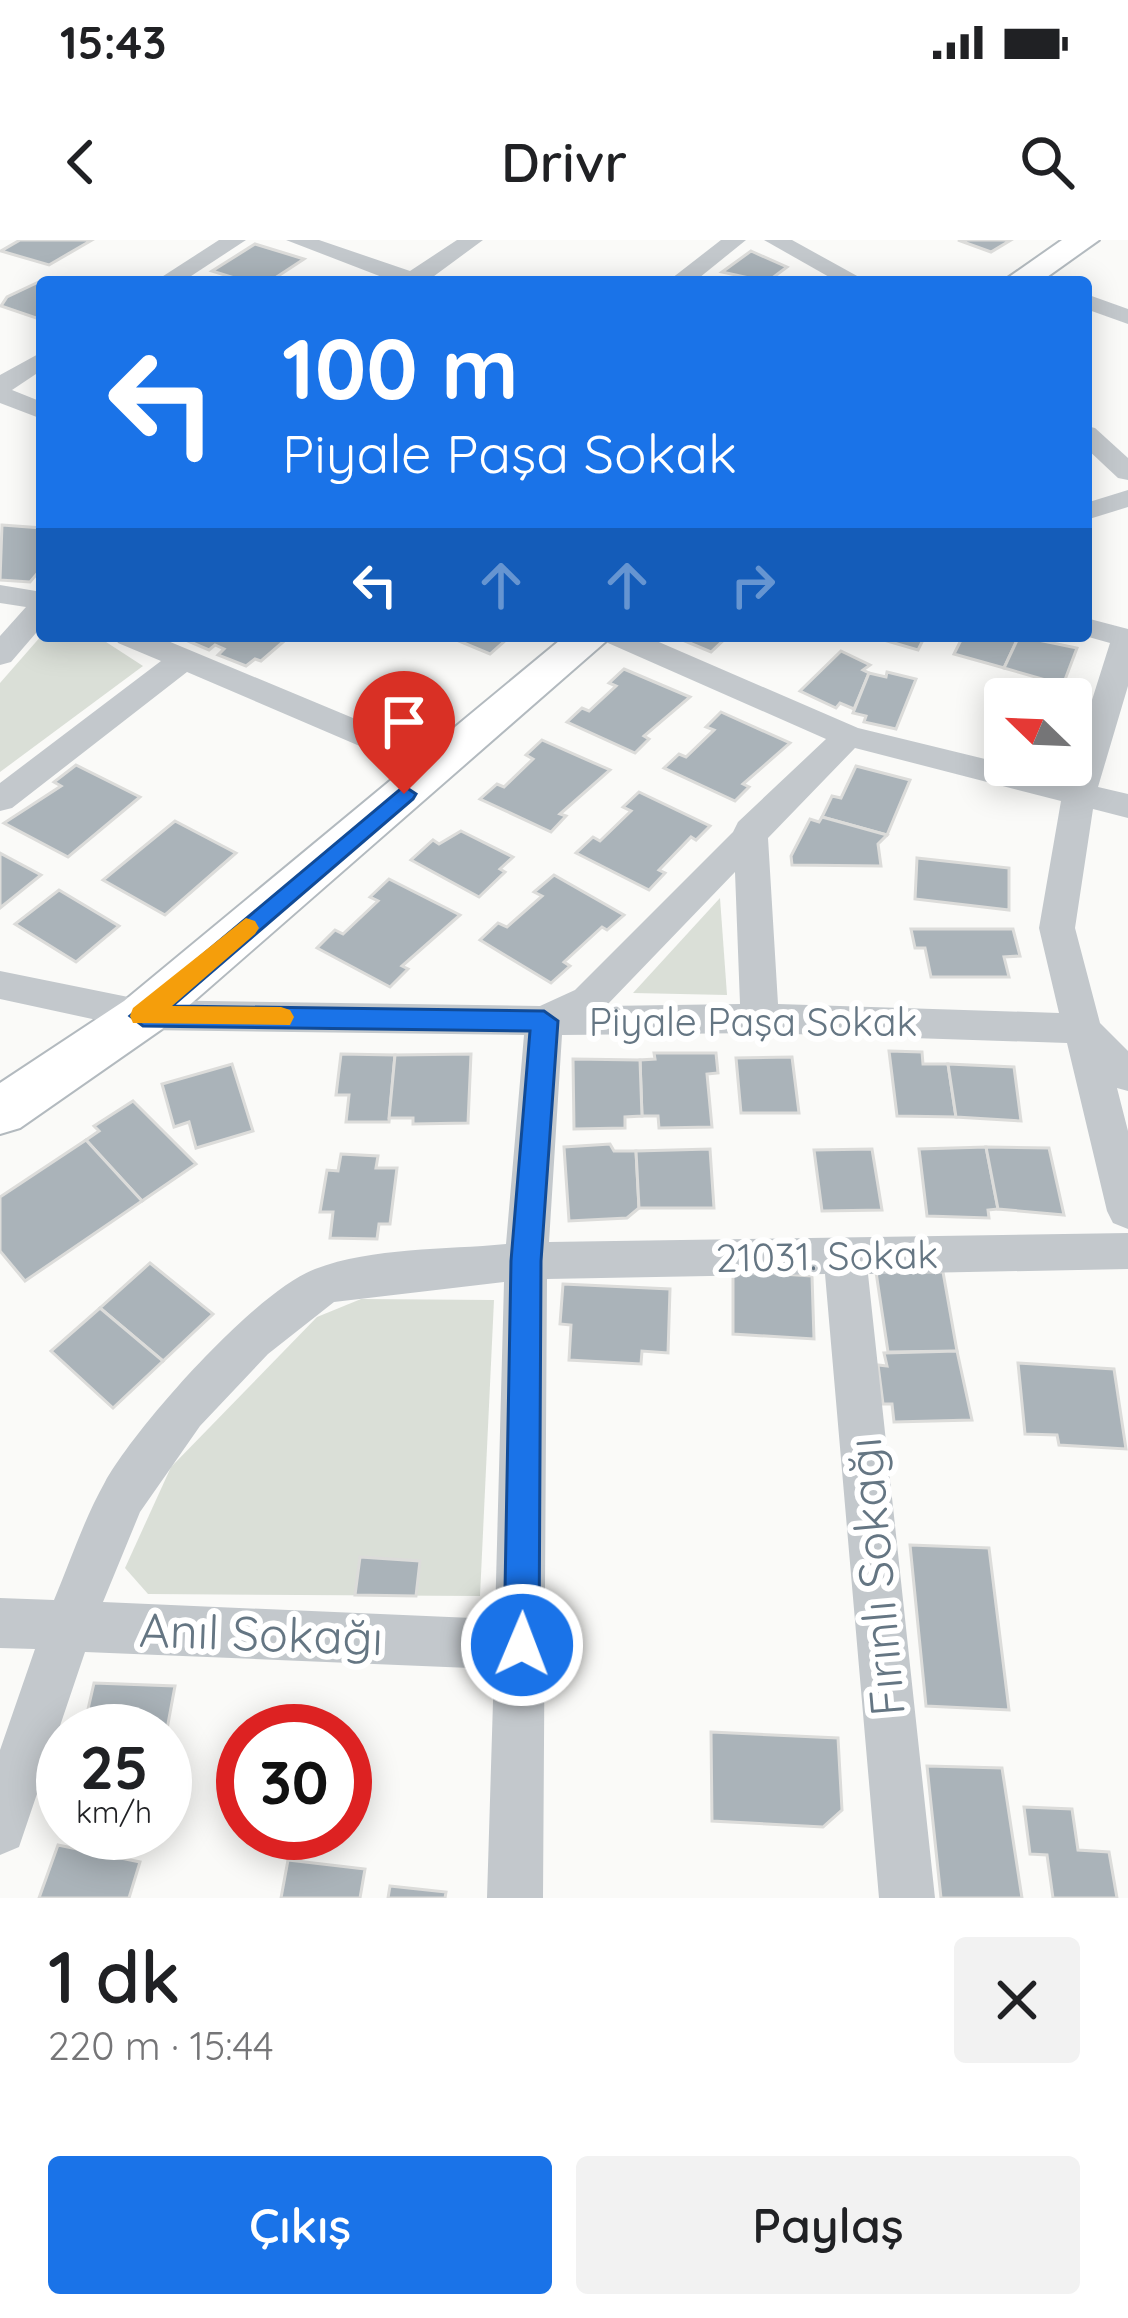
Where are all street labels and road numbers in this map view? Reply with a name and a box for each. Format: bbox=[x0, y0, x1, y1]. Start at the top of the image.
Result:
street label: Piyale Paşa Sokak bbox=[589, 997, 917, 1046]
street label: 21031. Sokak bbox=[715, 1229, 939, 1282]
street label: Fırınlı Sokağı bbox=[833, 1435, 917, 1719]
street label: Anıl Sokağı bbox=[138, 1599, 384, 1667]

